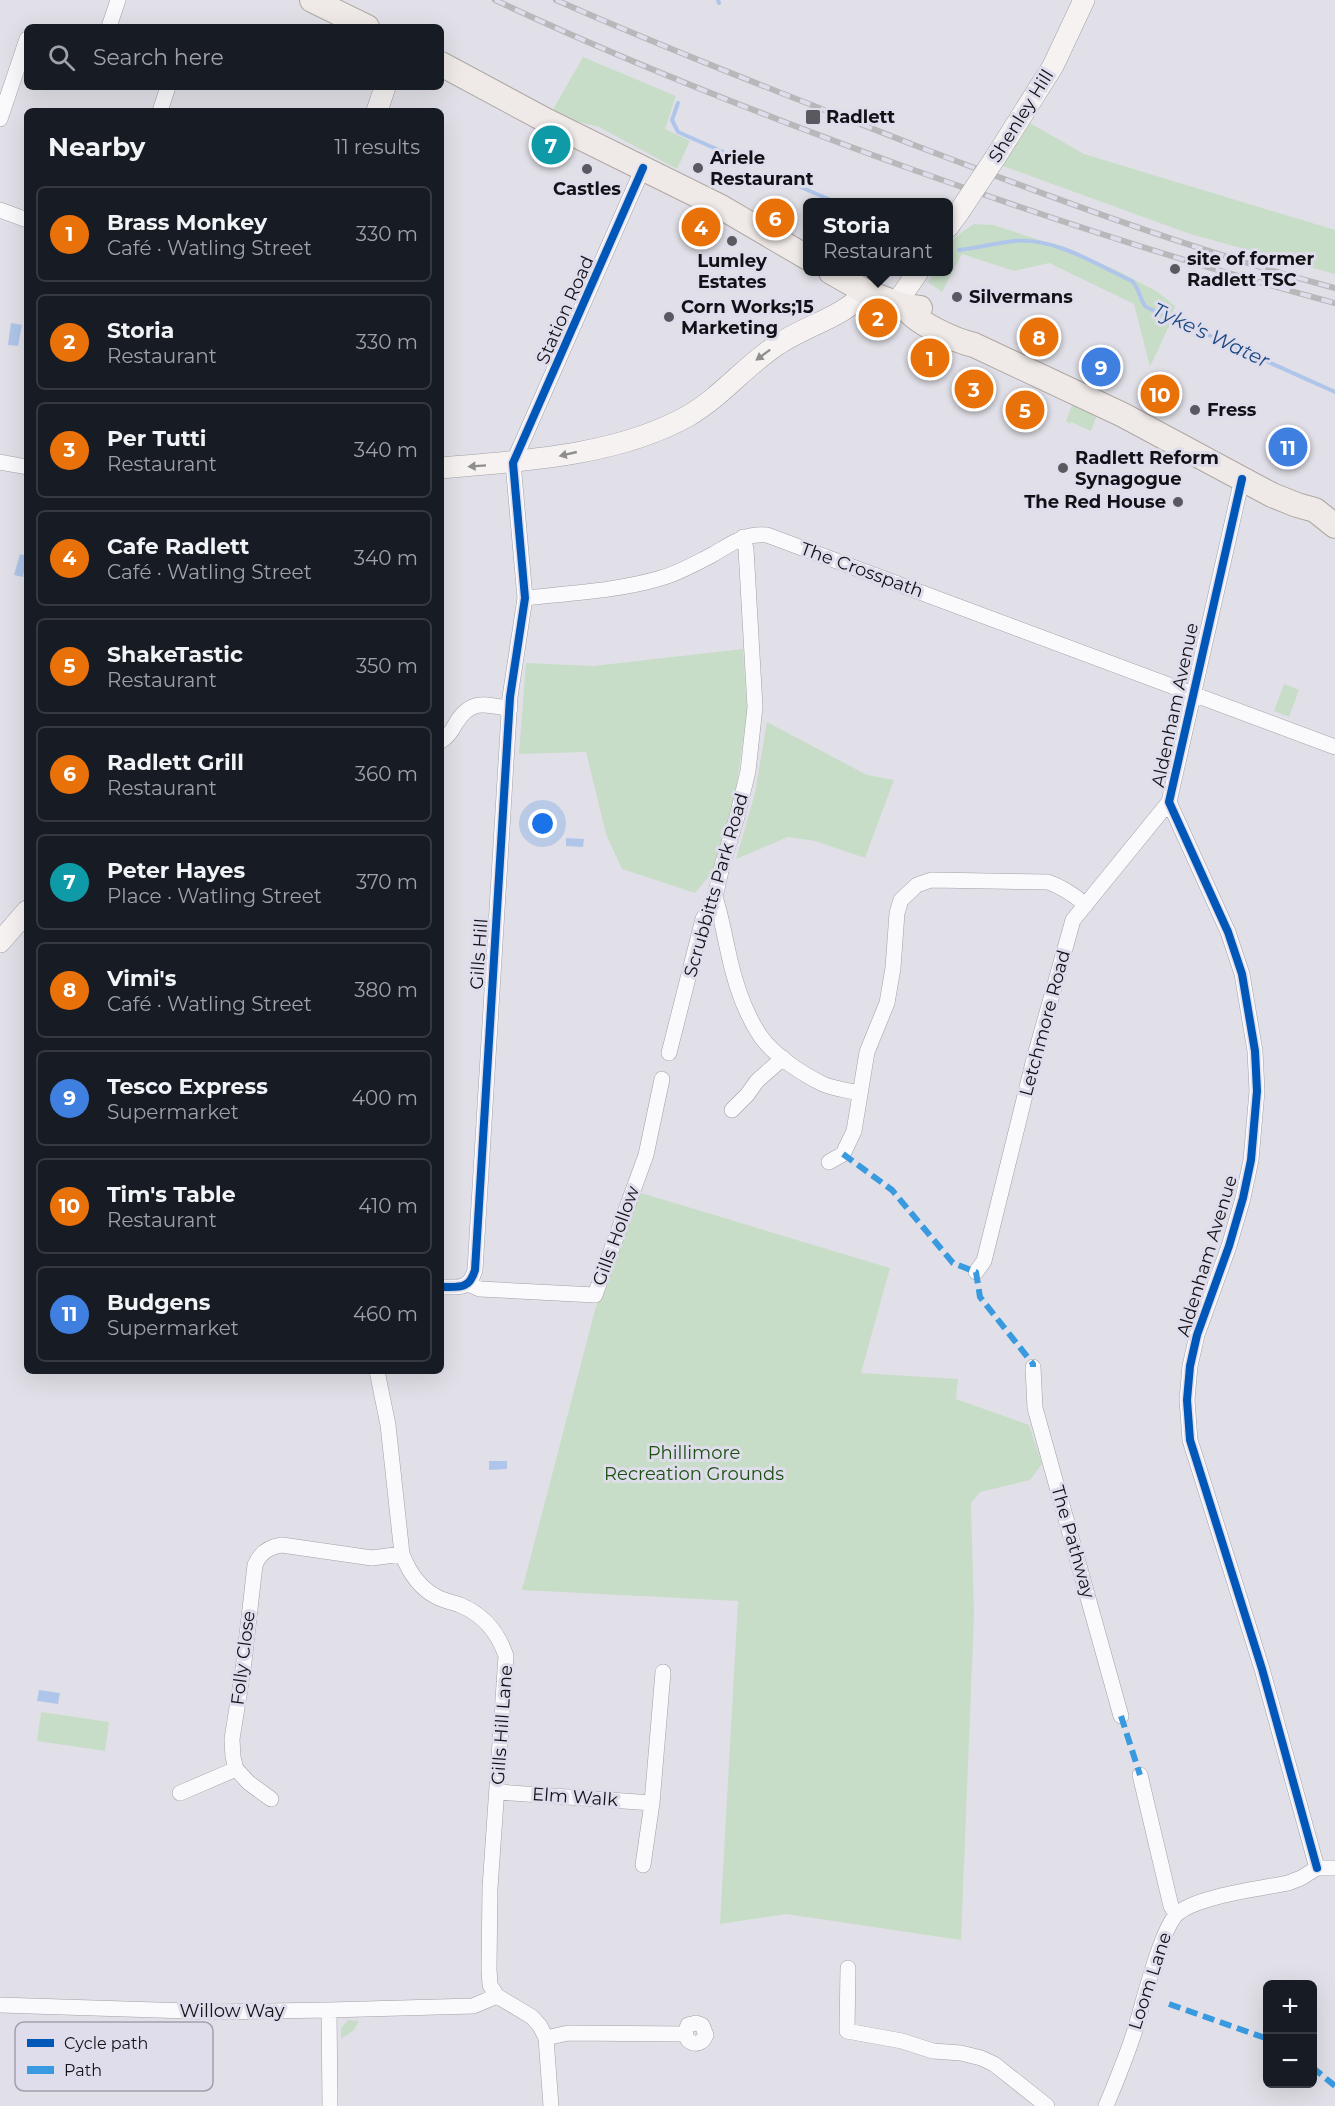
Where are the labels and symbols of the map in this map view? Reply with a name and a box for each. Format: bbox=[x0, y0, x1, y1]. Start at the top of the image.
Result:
street label: Shenley Hill bbox=[984, 65, 1058, 167]
place label: Radlett bbox=[826, 106, 895, 128]
marker: Radlett bbox=[804, 108, 822, 126]
pin: 7 bbox=[532, 122, 570, 168]
place label: Ariele Restaurant bbox=[709, 147, 814, 190]
marker: Ariele Restaurant bbox=[691, 161, 705, 175]
marker: Castles bbox=[580, 162, 594, 176]
place label: Castles bbox=[553, 178, 621, 200]
pin: 6 bbox=[756, 196, 794, 240]
pin: 4 bbox=[682, 204, 720, 250]
marker: Lumley Estates bbox=[725, 234, 739, 248]
place label: site of former Radlett TSC bbox=[1187, 248, 1314, 291]
place label: Lumley Estates bbox=[697, 250, 767, 293]
street label: Station Road bbox=[531, 253, 599, 367]
marker: site of former Radlett TSC bbox=[1168, 262, 1182, 276]
place label: Silvermans bbox=[969, 286, 1073, 308]
marker: Silvermans bbox=[950, 290, 964, 304]
place label: Corn Works;15 Marketing bbox=[681, 296, 814, 339]
pin: 2 bbox=[858, 296, 898, 340]
water label: Tyke's Water bbox=[1149, 297, 1274, 373]
marker: Corn Works;15 Marketing bbox=[662, 310, 676, 324]
pin: 8 bbox=[1020, 314, 1058, 360]
pin: 1 bbox=[910, 336, 950, 380]
pin: 9 bbox=[1082, 344, 1120, 389]
one-way arrow bbox=[755, 348, 771, 361]
pin: 3 bbox=[954, 366, 994, 412]
pin: 10 bbox=[1140, 372, 1180, 416]
pin: 5 bbox=[1006, 388, 1044, 432]
place label: Fress bbox=[1207, 399, 1257, 421]
marker: Fress bbox=[1188, 403, 1202, 417]
pin: 11 bbox=[1268, 424, 1308, 470]
place label: Radlett Reform Synagogue bbox=[1075, 447, 1219, 490]
one-way arrow bbox=[558, 450, 577, 459]
one-way arrow bbox=[467, 461, 486, 471]
marker: Radlett Reform Synagogue bbox=[1056, 461, 1070, 475]
place label: The Red House bbox=[1024, 491, 1166, 513]
marker: The Red House bbox=[1171, 495, 1185, 509]
street label: The Crosspath bbox=[798, 538, 926, 602]
street label: Aldenham Avenue bbox=[1147, 621, 1203, 789]
street label: Scrubbitts Park Road bbox=[679, 790, 753, 980]
your location bbox=[528, 809, 557, 838]
street label: Gills Hill bbox=[466, 918, 492, 990]
street label: Letchmore Road bbox=[1015, 947, 1075, 1099]
street label: Aldenham Avenue bbox=[1172, 1173, 1242, 1339]
street label: Gills Hollow bbox=[588, 1183, 644, 1289]
park label: Phillimore Recreation Grounds bbox=[604, 1442, 784, 1485]
street label: The Pathway bbox=[1046, 1483, 1100, 1601]
street label: Folly Close bbox=[226, 1609, 260, 1706]
street label: Gills Hill Lane bbox=[487, 1664, 517, 1786]
street label: Elm Walk bbox=[531, 1783, 619, 1811]
street label: Loom Lane bbox=[1124, 1929, 1176, 2032]
street label: Willow Way bbox=[180, 2000, 285, 2022]
legend bbox=[15, 2022, 213, 2091]
text: Cycle path bbox=[64, 2034, 148, 2053]
text: Path bbox=[64, 2061, 102, 2080]

